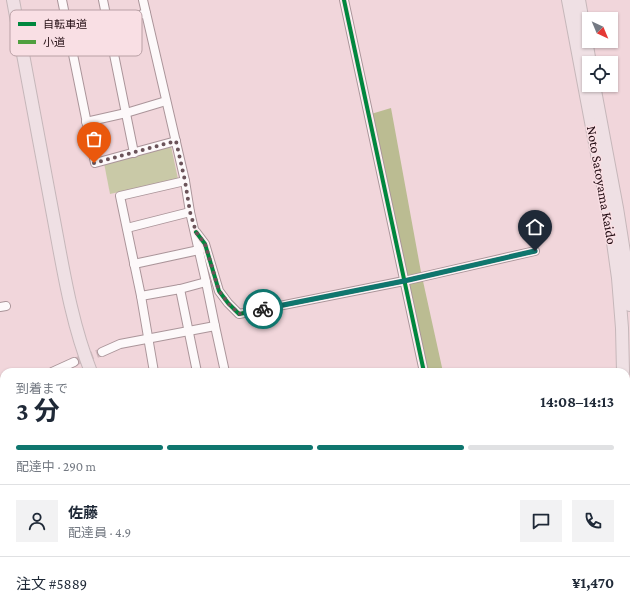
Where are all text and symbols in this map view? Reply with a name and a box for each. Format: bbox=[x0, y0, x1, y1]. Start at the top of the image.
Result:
legend bbox=[10, 10, 142, 56]
north arrow bbox=[582, 12, 618, 48]
map controls bbox=[582, 12, 618, 92]
text: 自転車道 bbox=[43, 18, 87, 30]
text: 小道 bbox=[43, 36, 65, 48]
button: locate bbox=[582, 56, 618, 92]
pin bbox=[77, 122, 111, 163]
street label: Noto Satoyama Kaido bbox=[584, 124, 620, 246]
icon: bag bbox=[83, 128, 105, 150]
pin bbox=[518, 210, 552, 251]
icon: home bbox=[524, 216, 546, 238]
courier bbox=[243, 289, 283, 329]
icon: bike bbox=[252, 298, 274, 320]
text: 到着まで bbox=[16, 381, 68, 396]
text: 14:08–14:13 bbox=[540, 394, 614, 410]
text: 3 分 bbox=[16, 397, 60, 426]
text: 配達中 · 290 m bbox=[16, 459, 96, 474]
button: person bbox=[16, 500, 58, 542]
button: chat bbox=[520, 500, 562, 542]
button: phone bbox=[572, 500, 614, 542]
text: 佐藤 bbox=[68, 505, 98, 521]
text: 配達員 · 4.9 bbox=[68, 525, 131, 540]
text: ¥1,470 bbox=[572, 575, 614, 591]
text: 注文 #5889 bbox=[16, 576, 87, 592]

